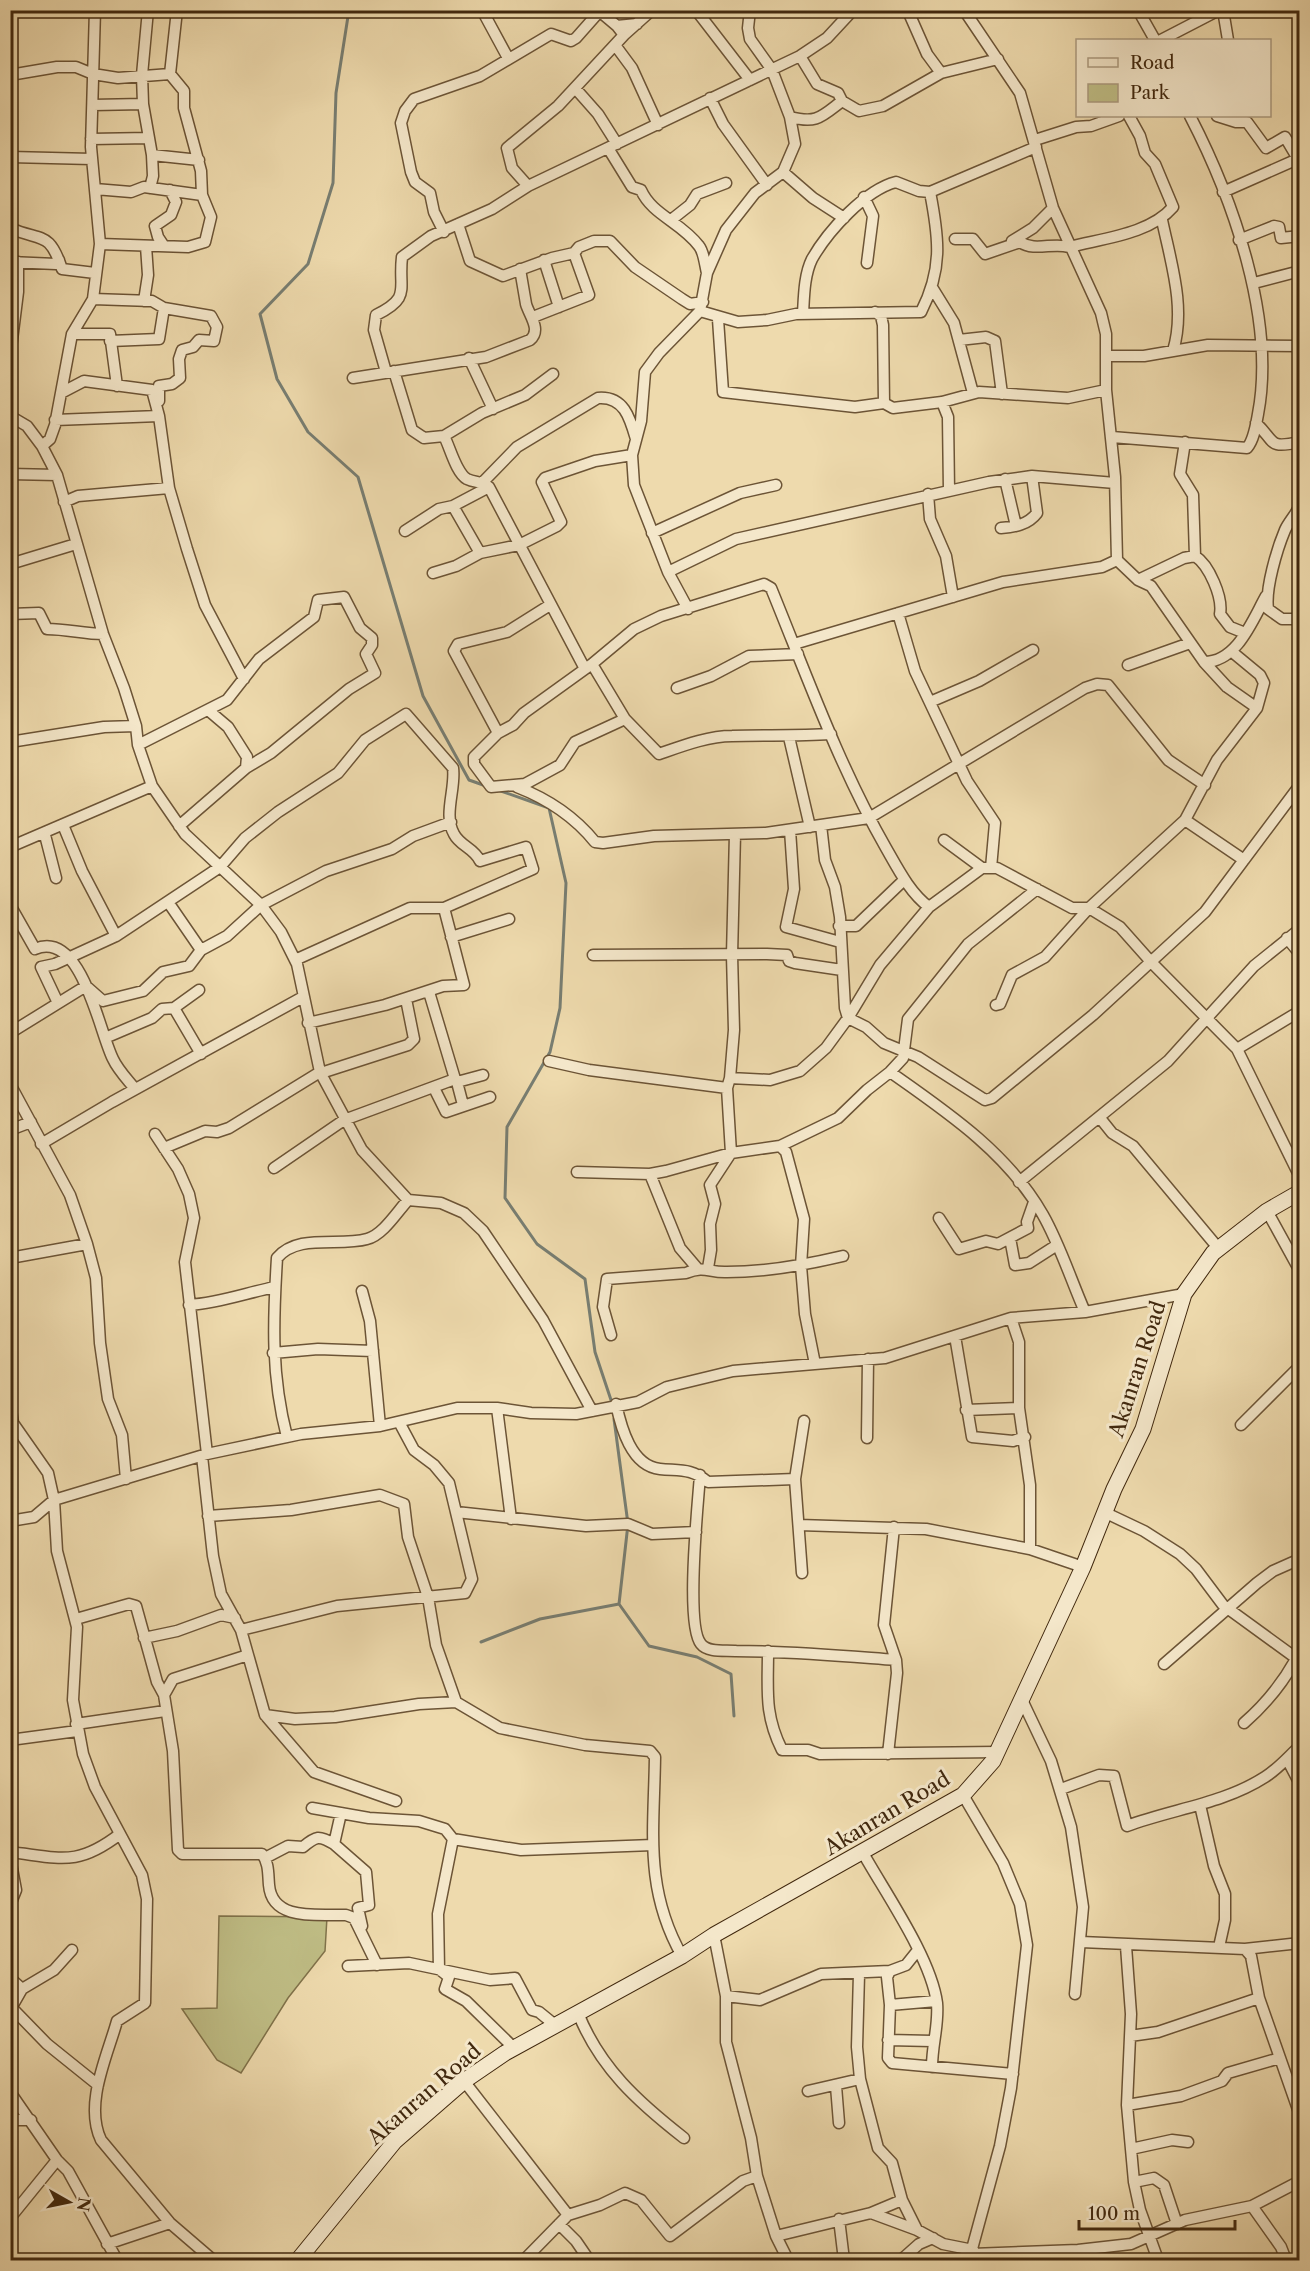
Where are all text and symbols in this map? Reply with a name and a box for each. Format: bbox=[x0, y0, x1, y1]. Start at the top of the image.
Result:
legend bbox=[1076, 39, 1271, 117]
text: Road bbox=[1130, 52, 1175, 74]
text: Park bbox=[1130, 82, 1171, 104]
street label: Akanran Road bbox=[1103, 1297, 1171, 1441]
street label: Akanran Road bbox=[819, 1766, 954, 1861]
street label: Akanran Road bbox=[361, 2038, 486, 2151]
north arrow bbox=[39, 2172, 99, 2232]
scale bar bbox=[1079, 2193, 1235, 2231]
text: N bbox=[73, 2196, 95, 2213]
text: 100 m bbox=[1088, 2203, 1140, 2225]

